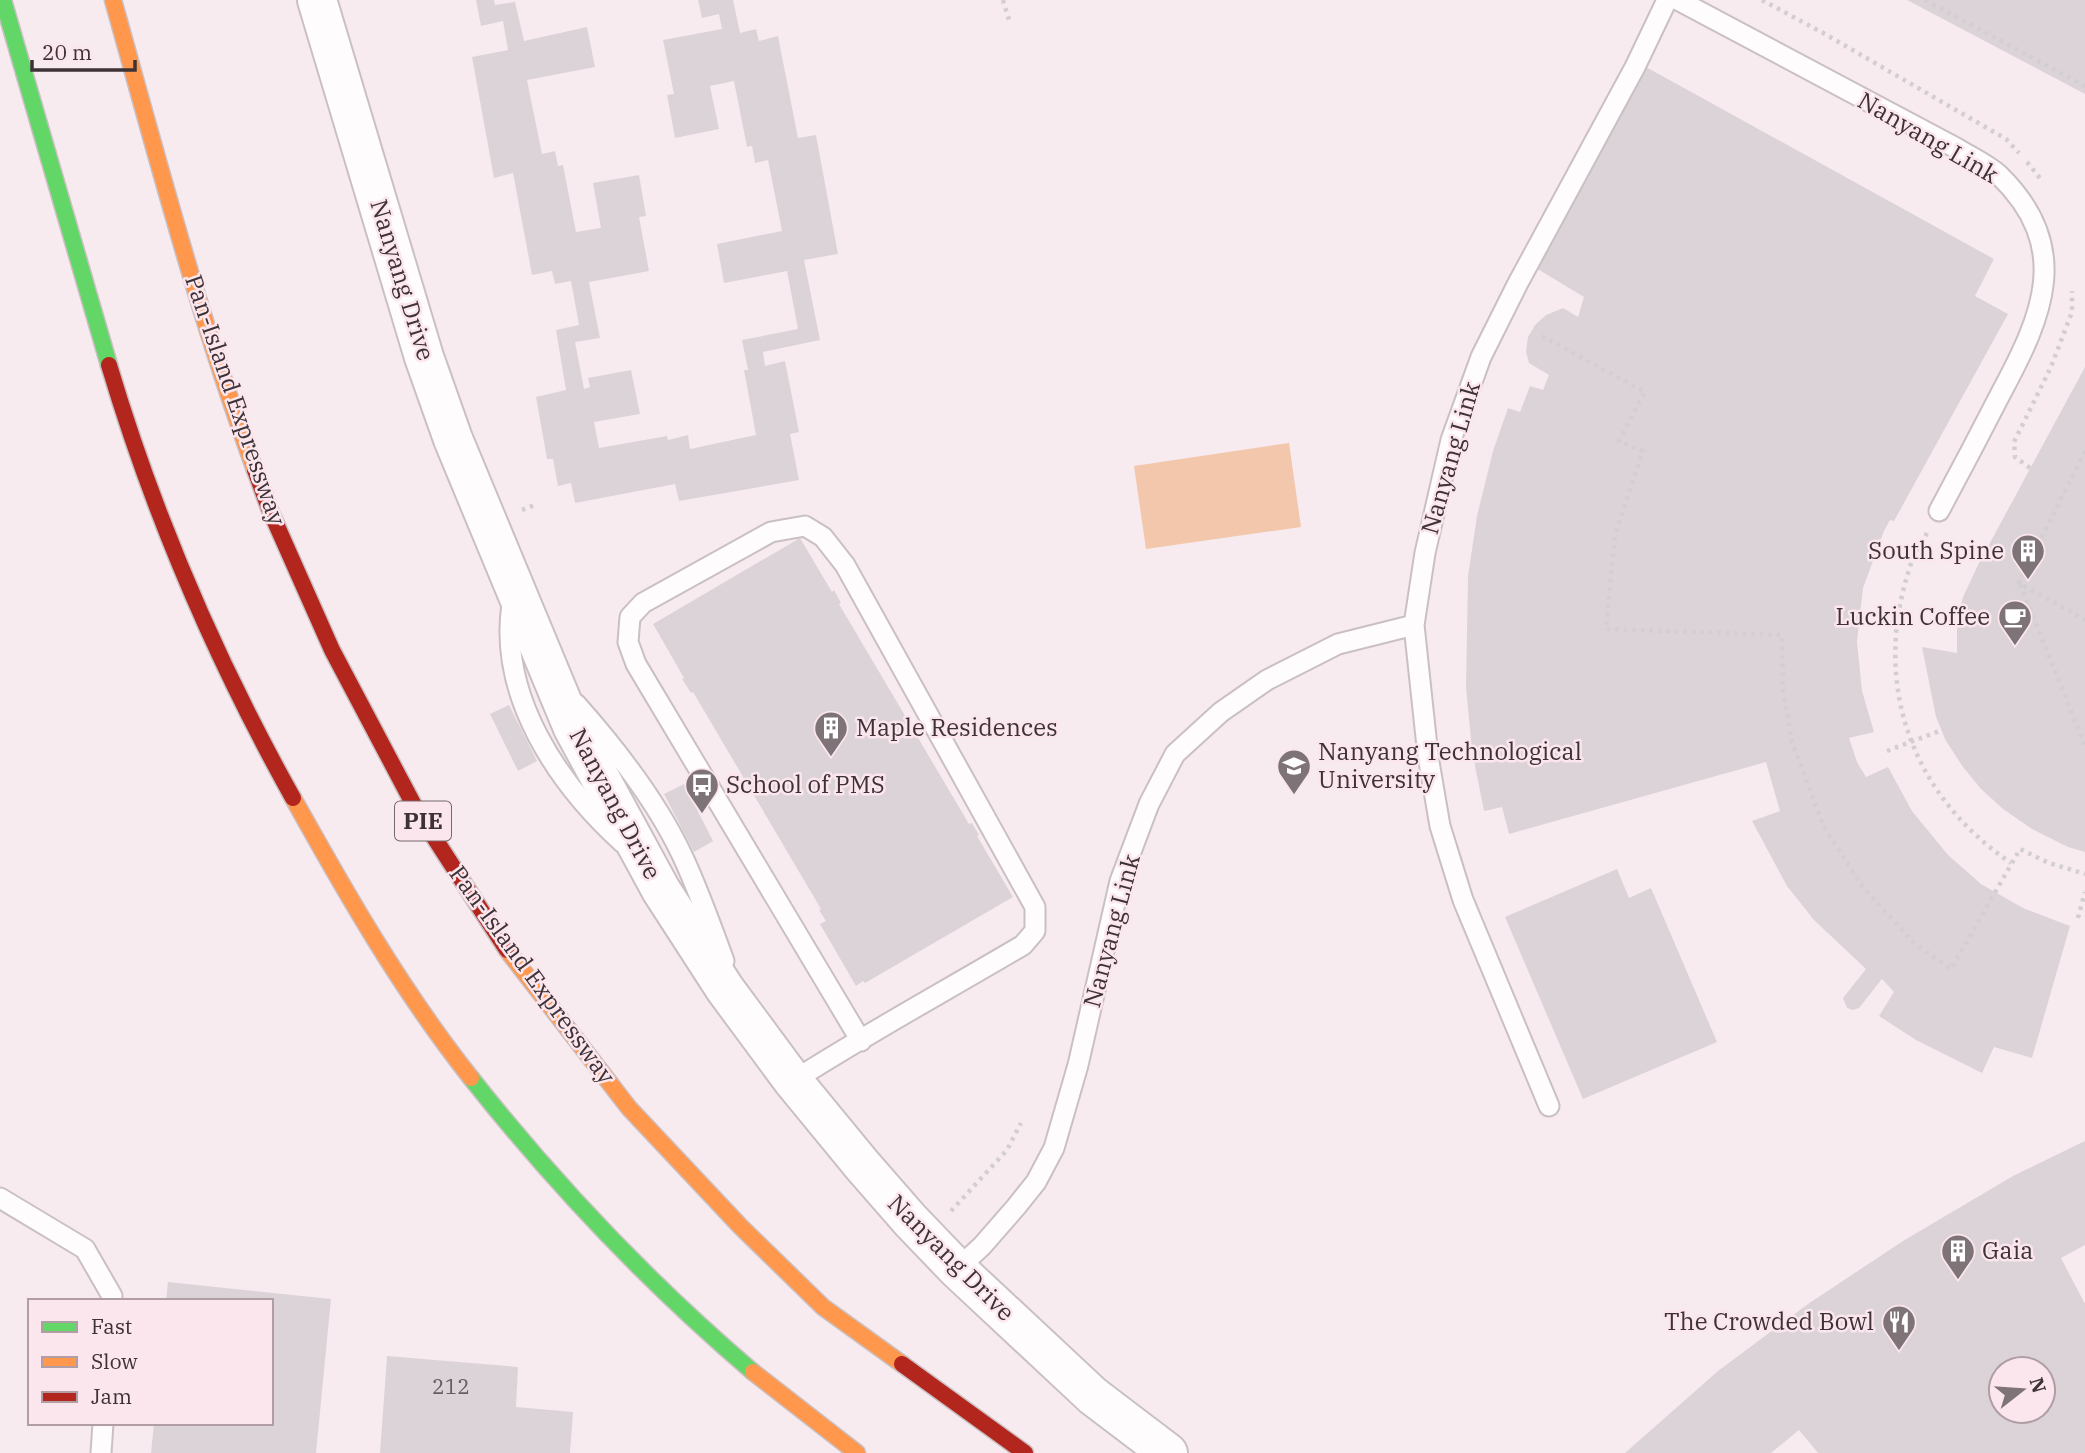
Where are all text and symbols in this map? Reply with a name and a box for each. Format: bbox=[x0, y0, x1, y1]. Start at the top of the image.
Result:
scale bar bbox=[32, 28, 135, 72]
text: 20 m bbox=[42, 38, 92, 66]
street label: Nanyang Link bbox=[1852, 84, 2005, 190]
street label: Nanyang Drive bbox=[363, 195, 443, 364]
street label: Pan-Island Expressway bbox=[178, 270, 294, 529]
street label: Nanyang Link bbox=[1413, 378, 1487, 538]
building icon: South Spine bbox=[2009, 532, 2047, 581]
place label: South Spine bbox=[1868, 534, 2004, 566]
cafe icon: Luckin Coffee bbox=[1996, 598, 2034, 647]
place label: Luckin Coffee bbox=[1836, 600, 1990, 632]
building icon: Maple Residences bbox=[812, 709, 850, 758]
place label: Maple Residences bbox=[856, 711, 1058, 743]
street label: Nanyang Drive bbox=[563, 722, 669, 885]
place label: Nanyang Technological University bbox=[1318, 735, 1582, 795]
school or university icon: Nanyang Technological University bbox=[1275, 747, 1313, 796]
bus stop icon: School of PMS bbox=[683, 766, 721, 815]
place label: School of PMS bbox=[726, 768, 885, 800]
road number: PIE bbox=[395, 802, 451, 841]
street label: Nanyang Link bbox=[1075, 851, 1147, 1011]
street label: Pan-Island Expressway bbox=[443, 859, 623, 1090]
street label: Nanyang Drive bbox=[881, 1187, 1022, 1328]
building icon: Gaia bbox=[1939, 1232, 1977, 1281]
place label: Gaia bbox=[1982, 1234, 2033, 1266]
legend bbox=[28, 1299, 273, 1425]
restaurant icon: The Crowded Bowl bbox=[1880, 1303, 1918, 1352]
place label: The Crowded Bowl bbox=[1664, 1305, 1874, 1337]
text: Fast bbox=[91, 1312, 132, 1340]
text: Slow bbox=[91, 1347, 138, 1375]
north arrow bbox=[1987, 1355, 2057, 1425]
house number: 212 bbox=[432, 1372, 470, 1400]
text: N bbox=[2025, 1374, 2052, 1396]
text: Jam bbox=[91, 1382, 132, 1410]

